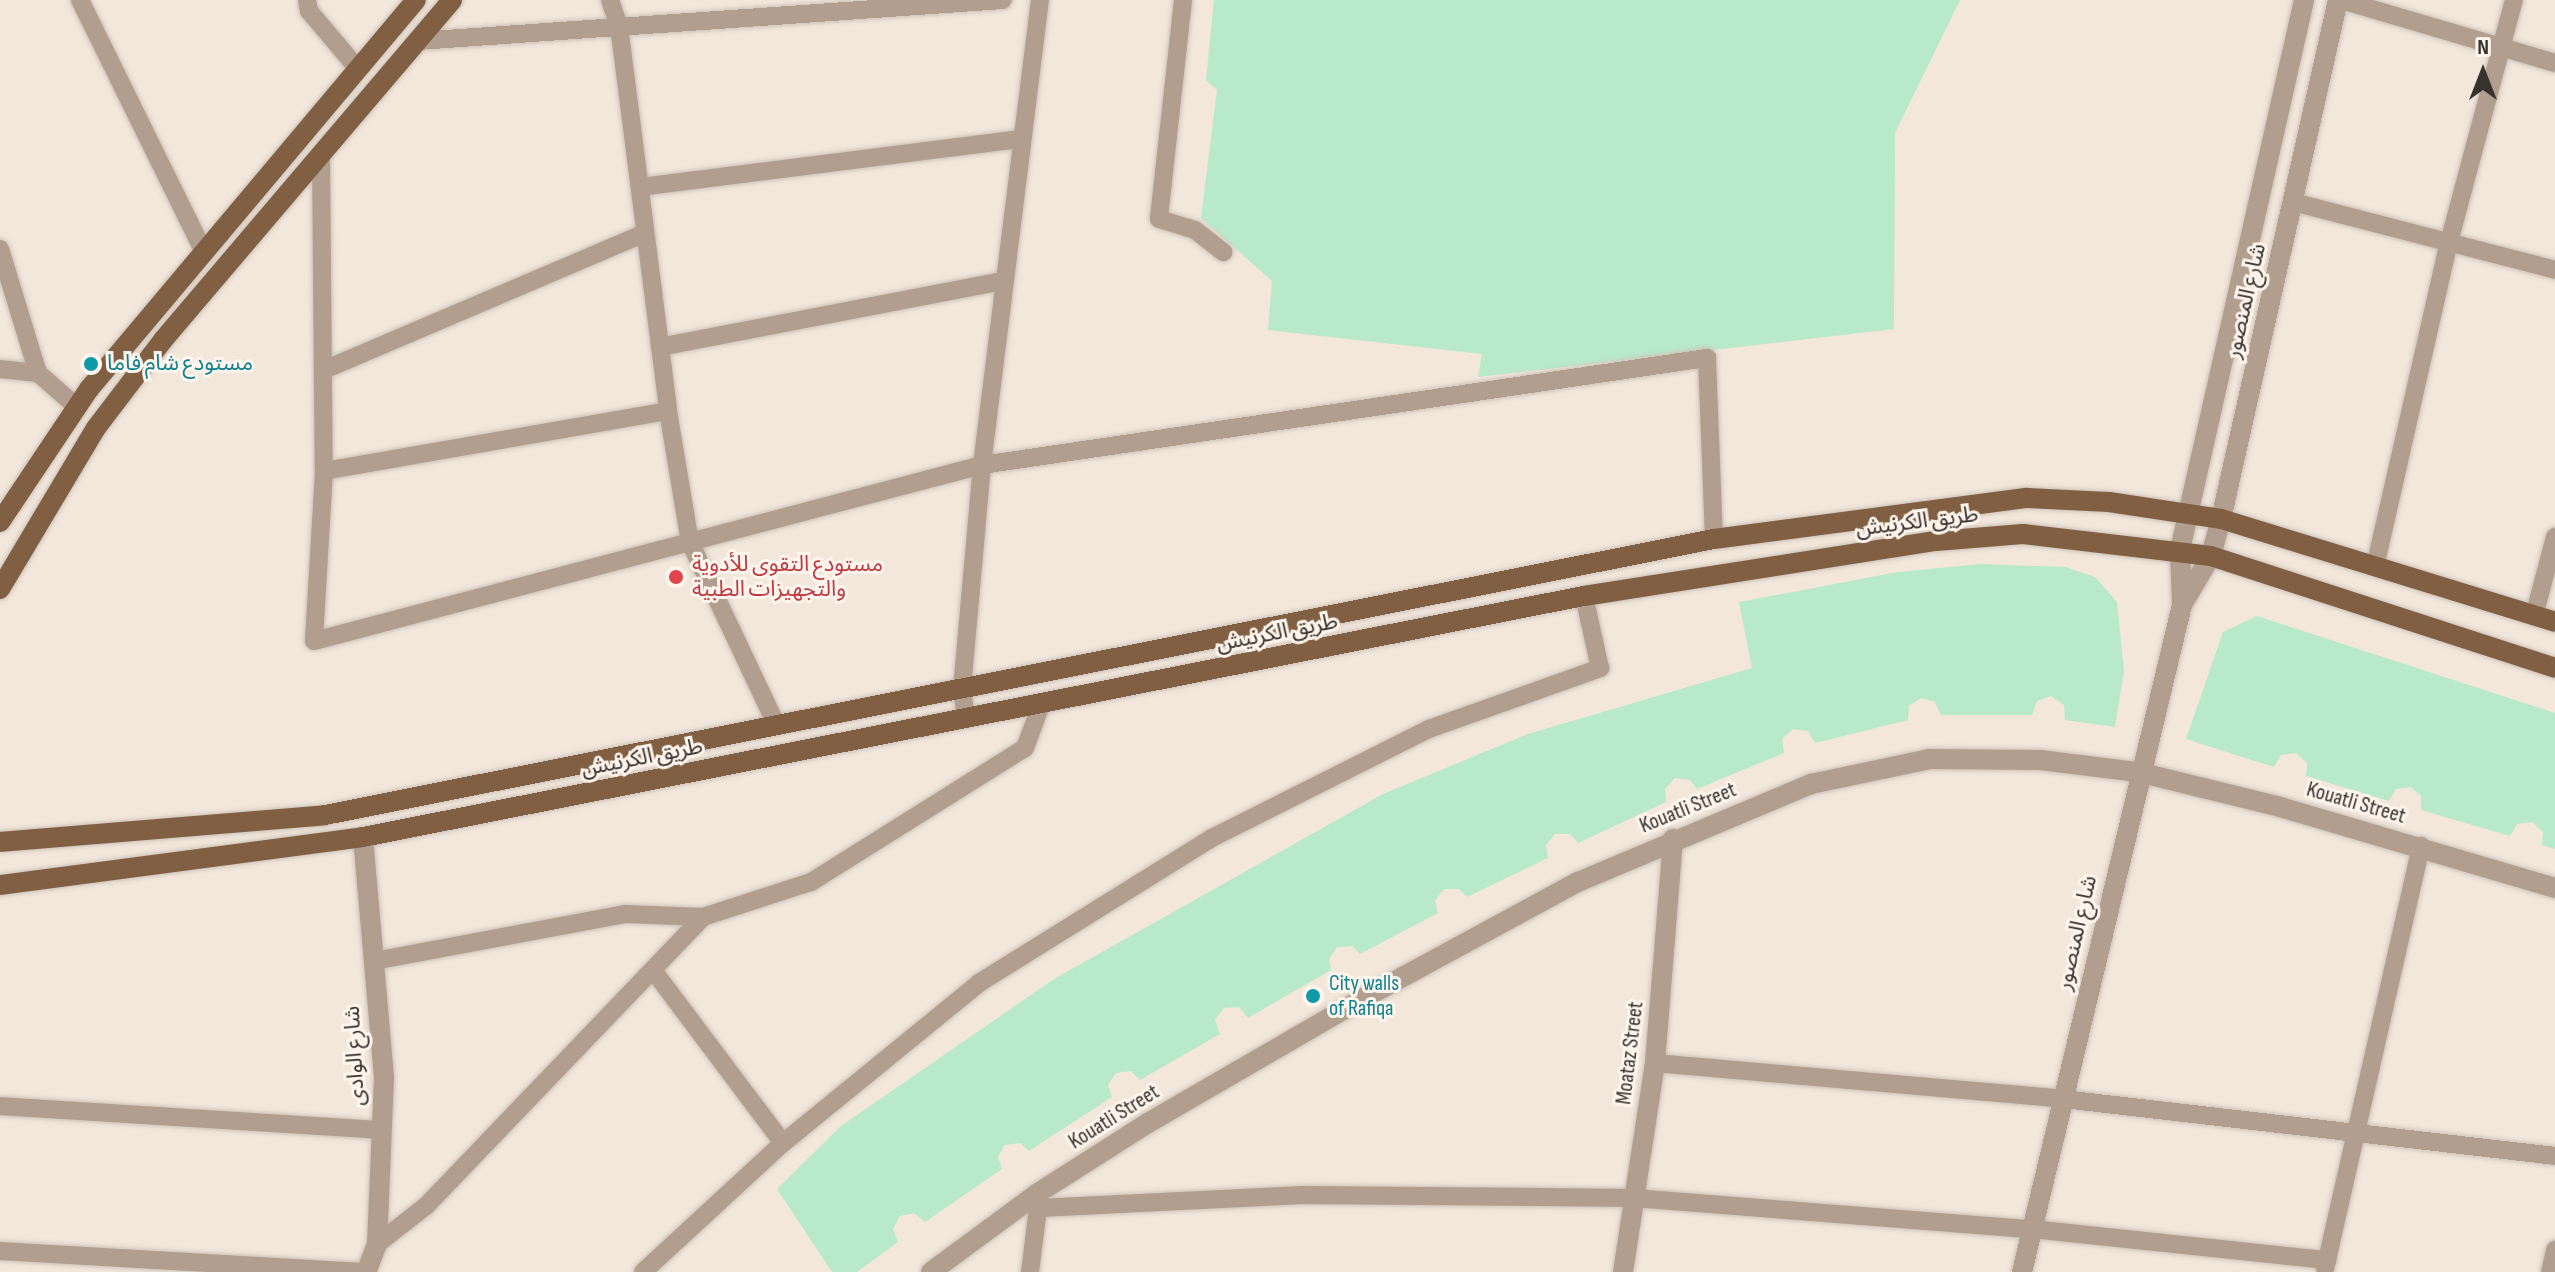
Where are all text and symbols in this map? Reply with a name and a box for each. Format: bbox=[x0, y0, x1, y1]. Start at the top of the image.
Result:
north arrow bbox=[2443, 32, 2523, 112]
text: N bbox=[2477, 34, 2489, 61]
street label: شارع المنصور bbox=[2220, 241, 2272, 361]
place label: مستودع شام فاما bbox=[107, 351, 253, 377]
marker: مستودع شام فاما bbox=[82, 355, 100, 373]
street label: طريق الكرنيش bbox=[1854, 501, 1980, 543]
place label: مستودع التقوى للأدوية والتجهيزات الطبية bbox=[692, 551, 883, 602]
marker: مستودع التقوى للأدوية والتجهيزات الطبية bbox=[667, 568, 685, 586]
street label: طريق الكرنيش bbox=[1214, 608, 1340, 658]
street label: طريق الكرنيش bbox=[579, 733, 705, 783]
street label: Kouatli Street bbox=[2304, 776, 2408, 830]
street label: Kouatli Street bbox=[1636, 777, 1740, 839]
street label: شارع المنصور bbox=[2051, 873, 2103, 993]
place label: City walls of Rafiqa bbox=[1329, 970, 1399, 1022]
marker: City walls of Rafiqa bbox=[1304, 987, 1322, 1005]
street label: Moataz Street bbox=[1611, 1000, 1649, 1106]
street label: شارع الوادى bbox=[339, 1005, 371, 1107]
street label: Kouatli Street bbox=[1064, 1079, 1164, 1155]

